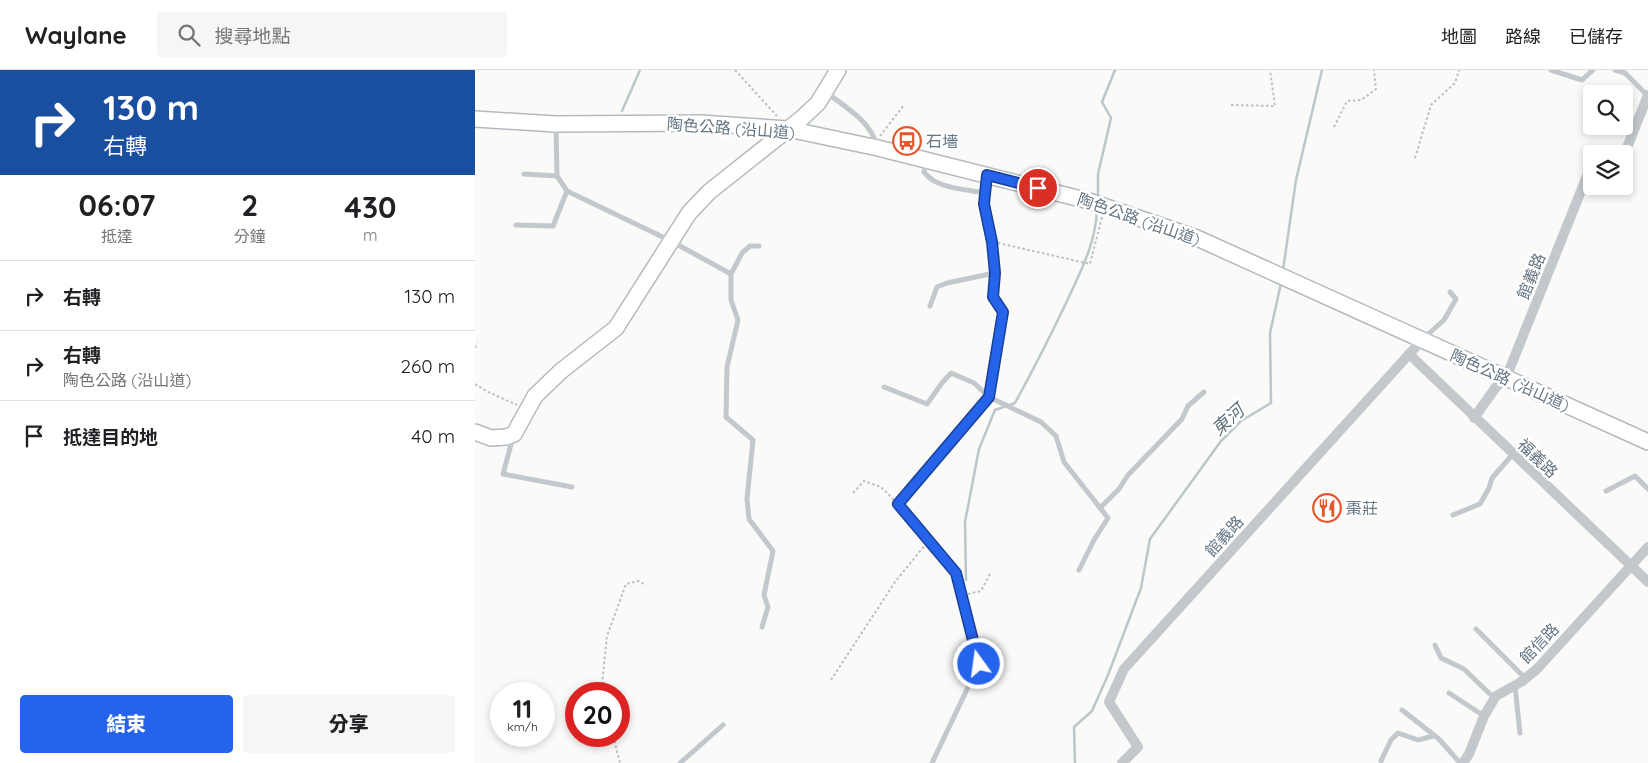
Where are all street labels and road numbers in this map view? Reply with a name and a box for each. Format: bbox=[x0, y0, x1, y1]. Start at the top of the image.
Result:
street label: 陶色公路 (沿山道) bbox=[666, 114, 796, 142]
street label: 陶色公路 (沿山道) bbox=[1075, 189, 1203, 249]
street label: 館義路 bbox=[1513, 250, 1549, 302]
street label: 陶色公路 (沿山道) bbox=[1447, 345, 1573, 415]
street label: 福義路 bbox=[1514, 434, 1562, 482]
street label: 館義路 bbox=[1201, 511, 1247, 561]
street label: 館信路 bbox=[1515, 619, 1563, 667]

